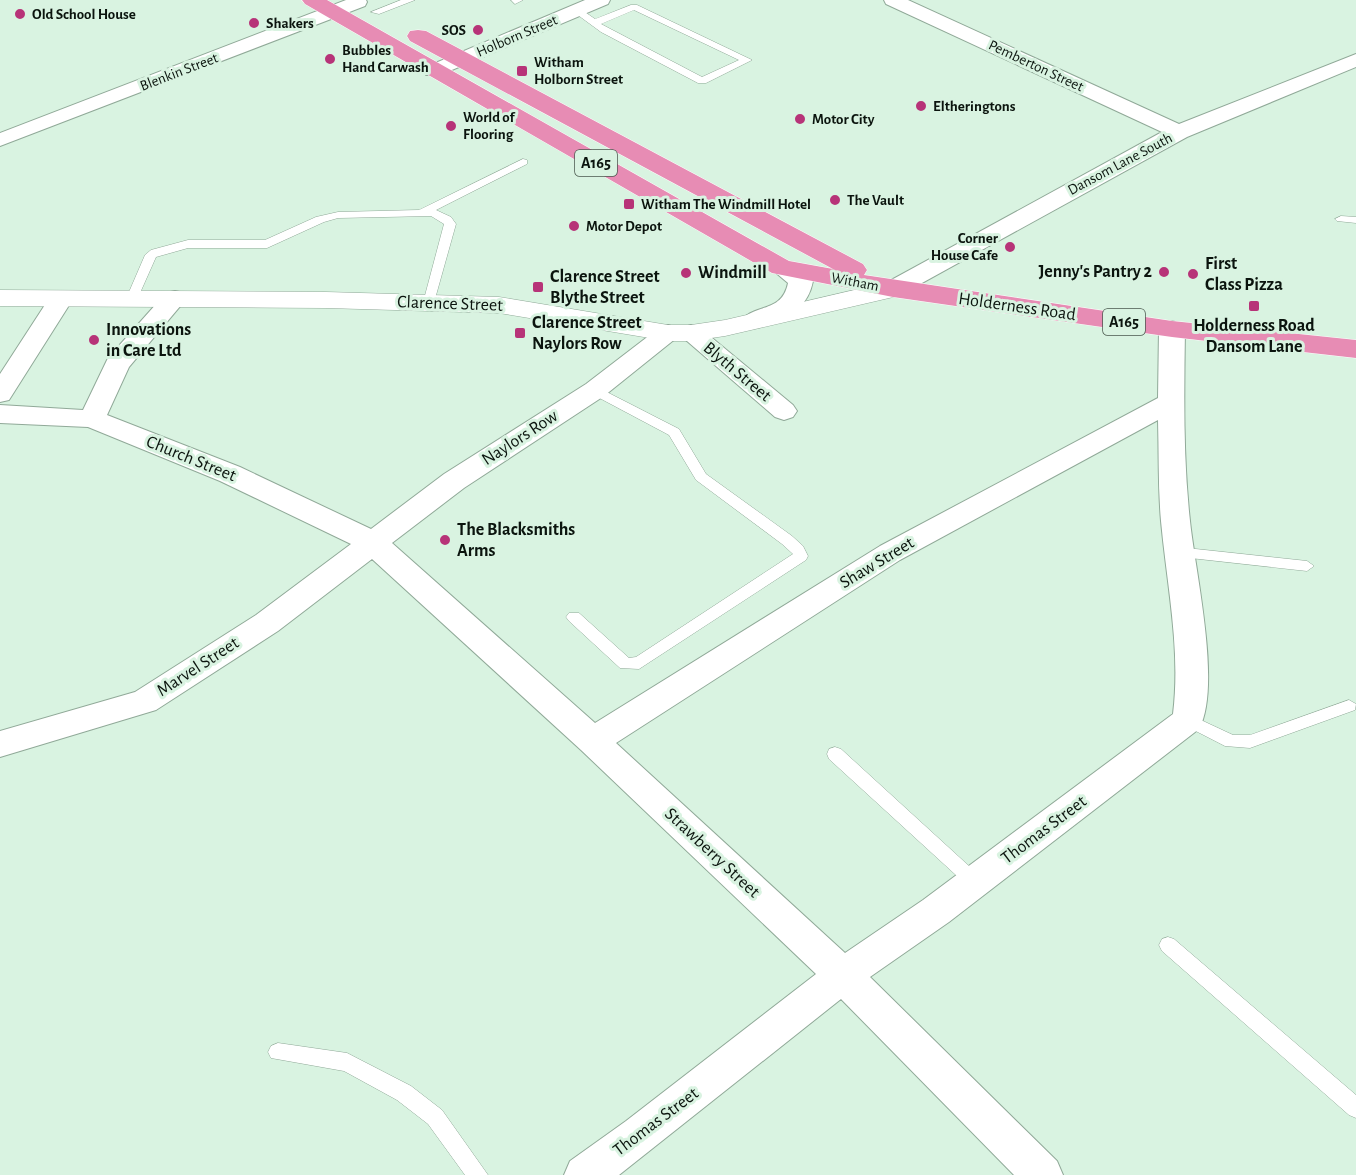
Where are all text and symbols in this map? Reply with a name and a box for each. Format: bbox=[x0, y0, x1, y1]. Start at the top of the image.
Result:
marker: Old School House bbox=[13, 7, 27, 21]
place label: Old School House bbox=[32, 7, 136, 22]
street label: Holborn Street bbox=[474, 12, 560, 60]
marker: Shakers bbox=[247, 16, 261, 30]
place label: Shakers bbox=[266, 16, 314, 31]
place label: SOS bbox=[441, 23, 466, 38]
marker: SOS bbox=[471, 23, 485, 37]
street label: Pemberton Street bbox=[986, 37, 1086, 95]
place label: Bubbles Hand Carwash bbox=[342, 43, 429, 75]
street label: Blenkin Street bbox=[138, 50, 220, 94]
marker: Bubbles Hand Carwash bbox=[323, 52, 337, 66]
place label: Witham Holborn Street bbox=[534, 55, 623, 87]
marker: Witham Holborn Street bbox=[515, 64, 529, 78]
marker: Eltheringtons bbox=[914, 99, 928, 113]
place label: Eltheringtons bbox=[933, 99, 1016, 114]
place label: World of Flooring bbox=[463, 110, 515, 142]
marker: Motor City bbox=[793, 112, 807, 126]
place label: Motor City bbox=[812, 112, 875, 127]
marker: World of Flooring bbox=[444, 119, 458, 133]
street label: Dansom Lane South bbox=[1065, 130, 1175, 198]
road number: A165 bbox=[575, 150, 617, 176]
marker: The Vault bbox=[828, 193, 842, 207]
place label: The Vault bbox=[847, 193, 904, 208]
marker: Witham The Windmill Hotel bbox=[622, 197, 636, 211]
place label: Witham The Windmill Hotel bbox=[641, 197, 811, 212]
marker: Motor Depot bbox=[567, 219, 581, 233]
place label: Motor Depot bbox=[586, 219, 662, 234]
place label: Corner House Cafe bbox=[931, 231, 999, 263]
marker: Corner House Cafe bbox=[1003, 240, 1017, 254]
place label: First Class Pizza bbox=[1205, 255, 1283, 294]
place label: Jenny's Pantry 2 bbox=[1039, 263, 1153, 281]
place label: Windmill bbox=[698, 264, 767, 282]
marker: Jenny's Pantry 2 bbox=[1157, 265, 1171, 279]
marker: Windmill bbox=[679, 266, 693, 280]
marker: First Class Pizza bbox=[1186, 267, 1200, 281]
place label: Clarence Street Blythe Street bbox=[550, 268, 659, 307]
street label: Witham bbox=[830, 270, 880, 294]
marker: Clarence Street Blythe Street bbox=[531, 280, 545, 294]
street label: Holderness Road bbox=[957, 290, 1077, 324]
street label: Clarence Street bbox=[397, 293, 503, 315]
marker: Holderness Road Dansom Lane bbox=[1247, 299, 1261, 313]
road number: A165 bbox=[1103, 309, 1145, 335]
place label: Clarence Street Naylors Row bbox=[532, 314, 641, 353]
place label: Holderness Road Dansom Lane bbox=[1193, 317, 1315, 356]
place label: Innovations in Care Ltd bbox=[106, 321, 191, 360]
marker: Clarence Street Naylors Row bbox=[513, 326, 527, 340]
marker: Innovations in Care Ltd bbox=[87, 333, 101, 347]
street label: Blyth Street bbox=[700, 339, 774, 405]
street label: Naylors Row bbox=[479, 407, 561, 469]
street label: Church Street bbox=[144, 433, 239, 485]
place label: The Blacksmiths Arms bbox=[457, 521, 575, 560]
marker: The Blacksmiths Arms bbox=[438, 533, 452, 547]
street label: Shaw Street bbox=[837, 534, 918, 592]
street label: Marvel Street bbox=[154, 634, 242, 700]
street label: Thomas Street bbox=[998, 792, 1090, 868]
street label: Strawberry Street bbox=[661, 805, 763, 902]
street label: Thomas Street bbox=[610, 1084, 702, 1160]

